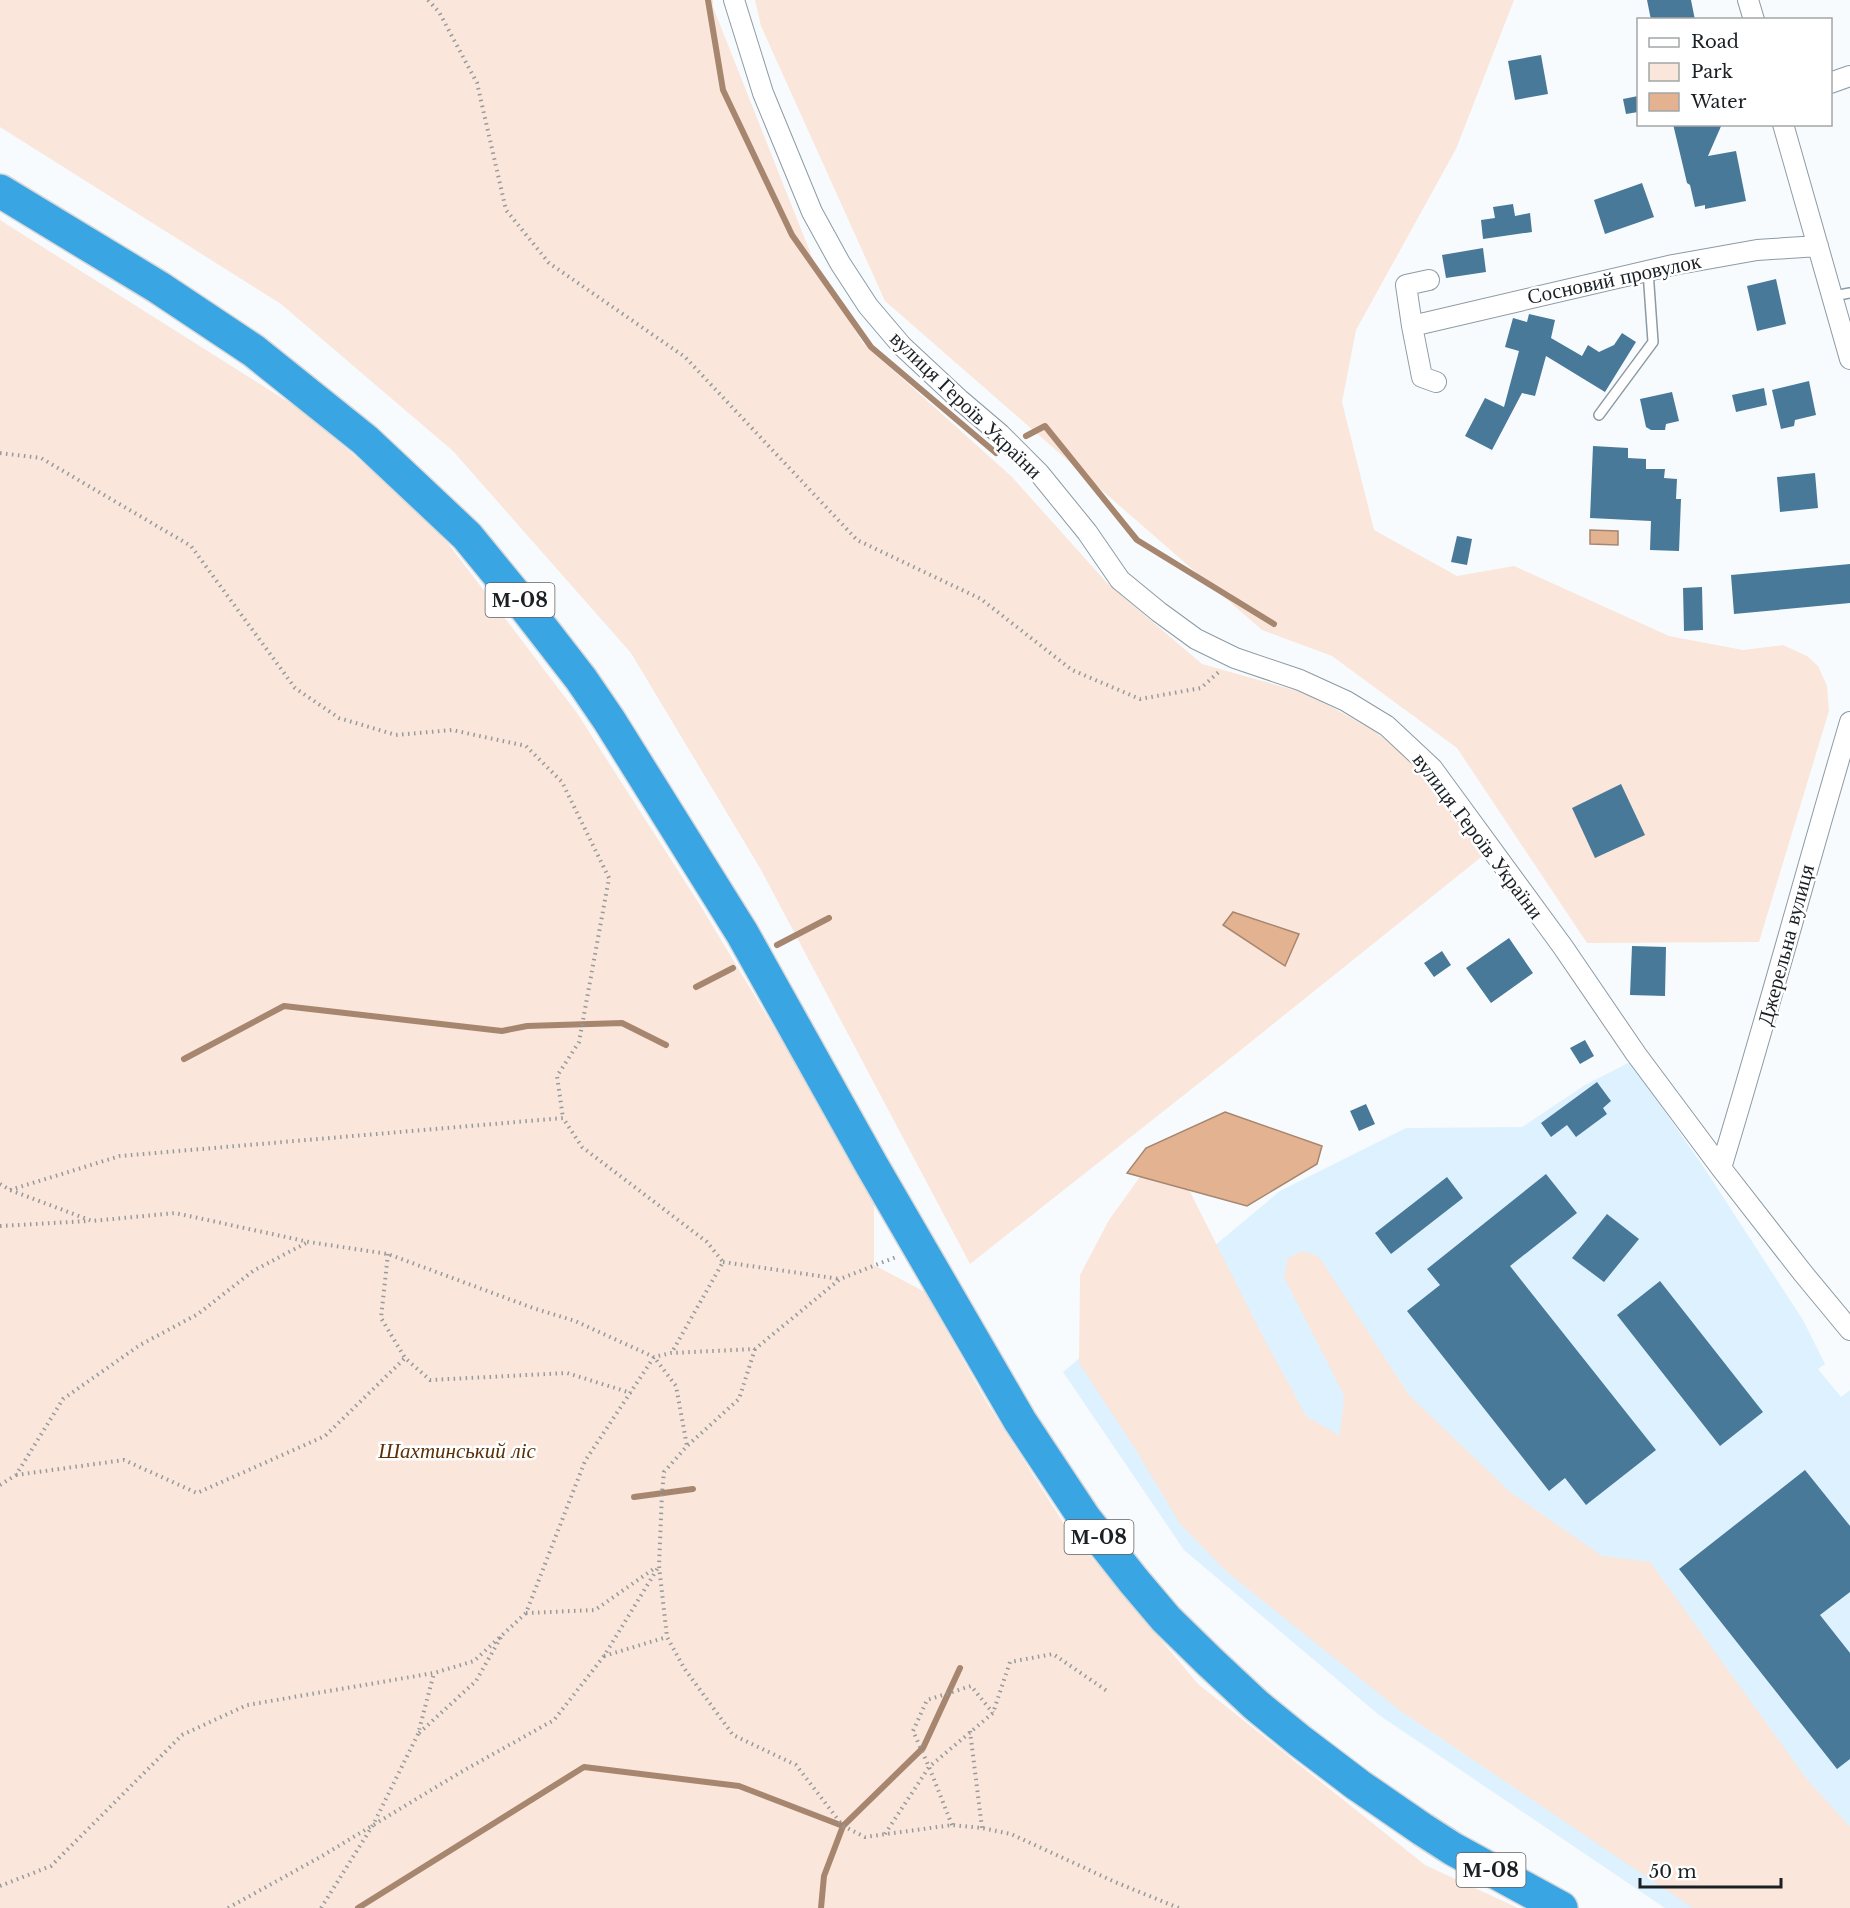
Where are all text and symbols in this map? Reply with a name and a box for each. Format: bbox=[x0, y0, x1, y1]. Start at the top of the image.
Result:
legend bbox=[1637, 18, 1832, 126]
text: Road bbox=[1691, 31, 1739, 53]
text: Park bbox=[1691, 61, 1733, 83]
text: Water bbox=[1690, 91, 1747, 113]
street label: Сосновий провулок bbox=[1525, 248, 1704, 310]
street label: вулиця Героїв України bbox=[885, 326, 1047, 484]
road number: М-08 bbox=[486, 583, 554, 617]
street label: вулиця Героїв України bbox=[1407, 748, 1549, 924]
street label: Джерельна вулиця bbox=[1752, 861, 1820, 1028]
park label: Шахтинський ліс bbox=[377, 1438, 536, 1464]
road number: М-08 bbox=[1064, 1520, 1134, 1554]
scale bar bbox=[1640, 1851, 1781, 1889]
road number: М-08 bbox=[1456, 1853, 1526, 1887]
text: 50 m bbox=[1649, 1861, 1697, 1883]

